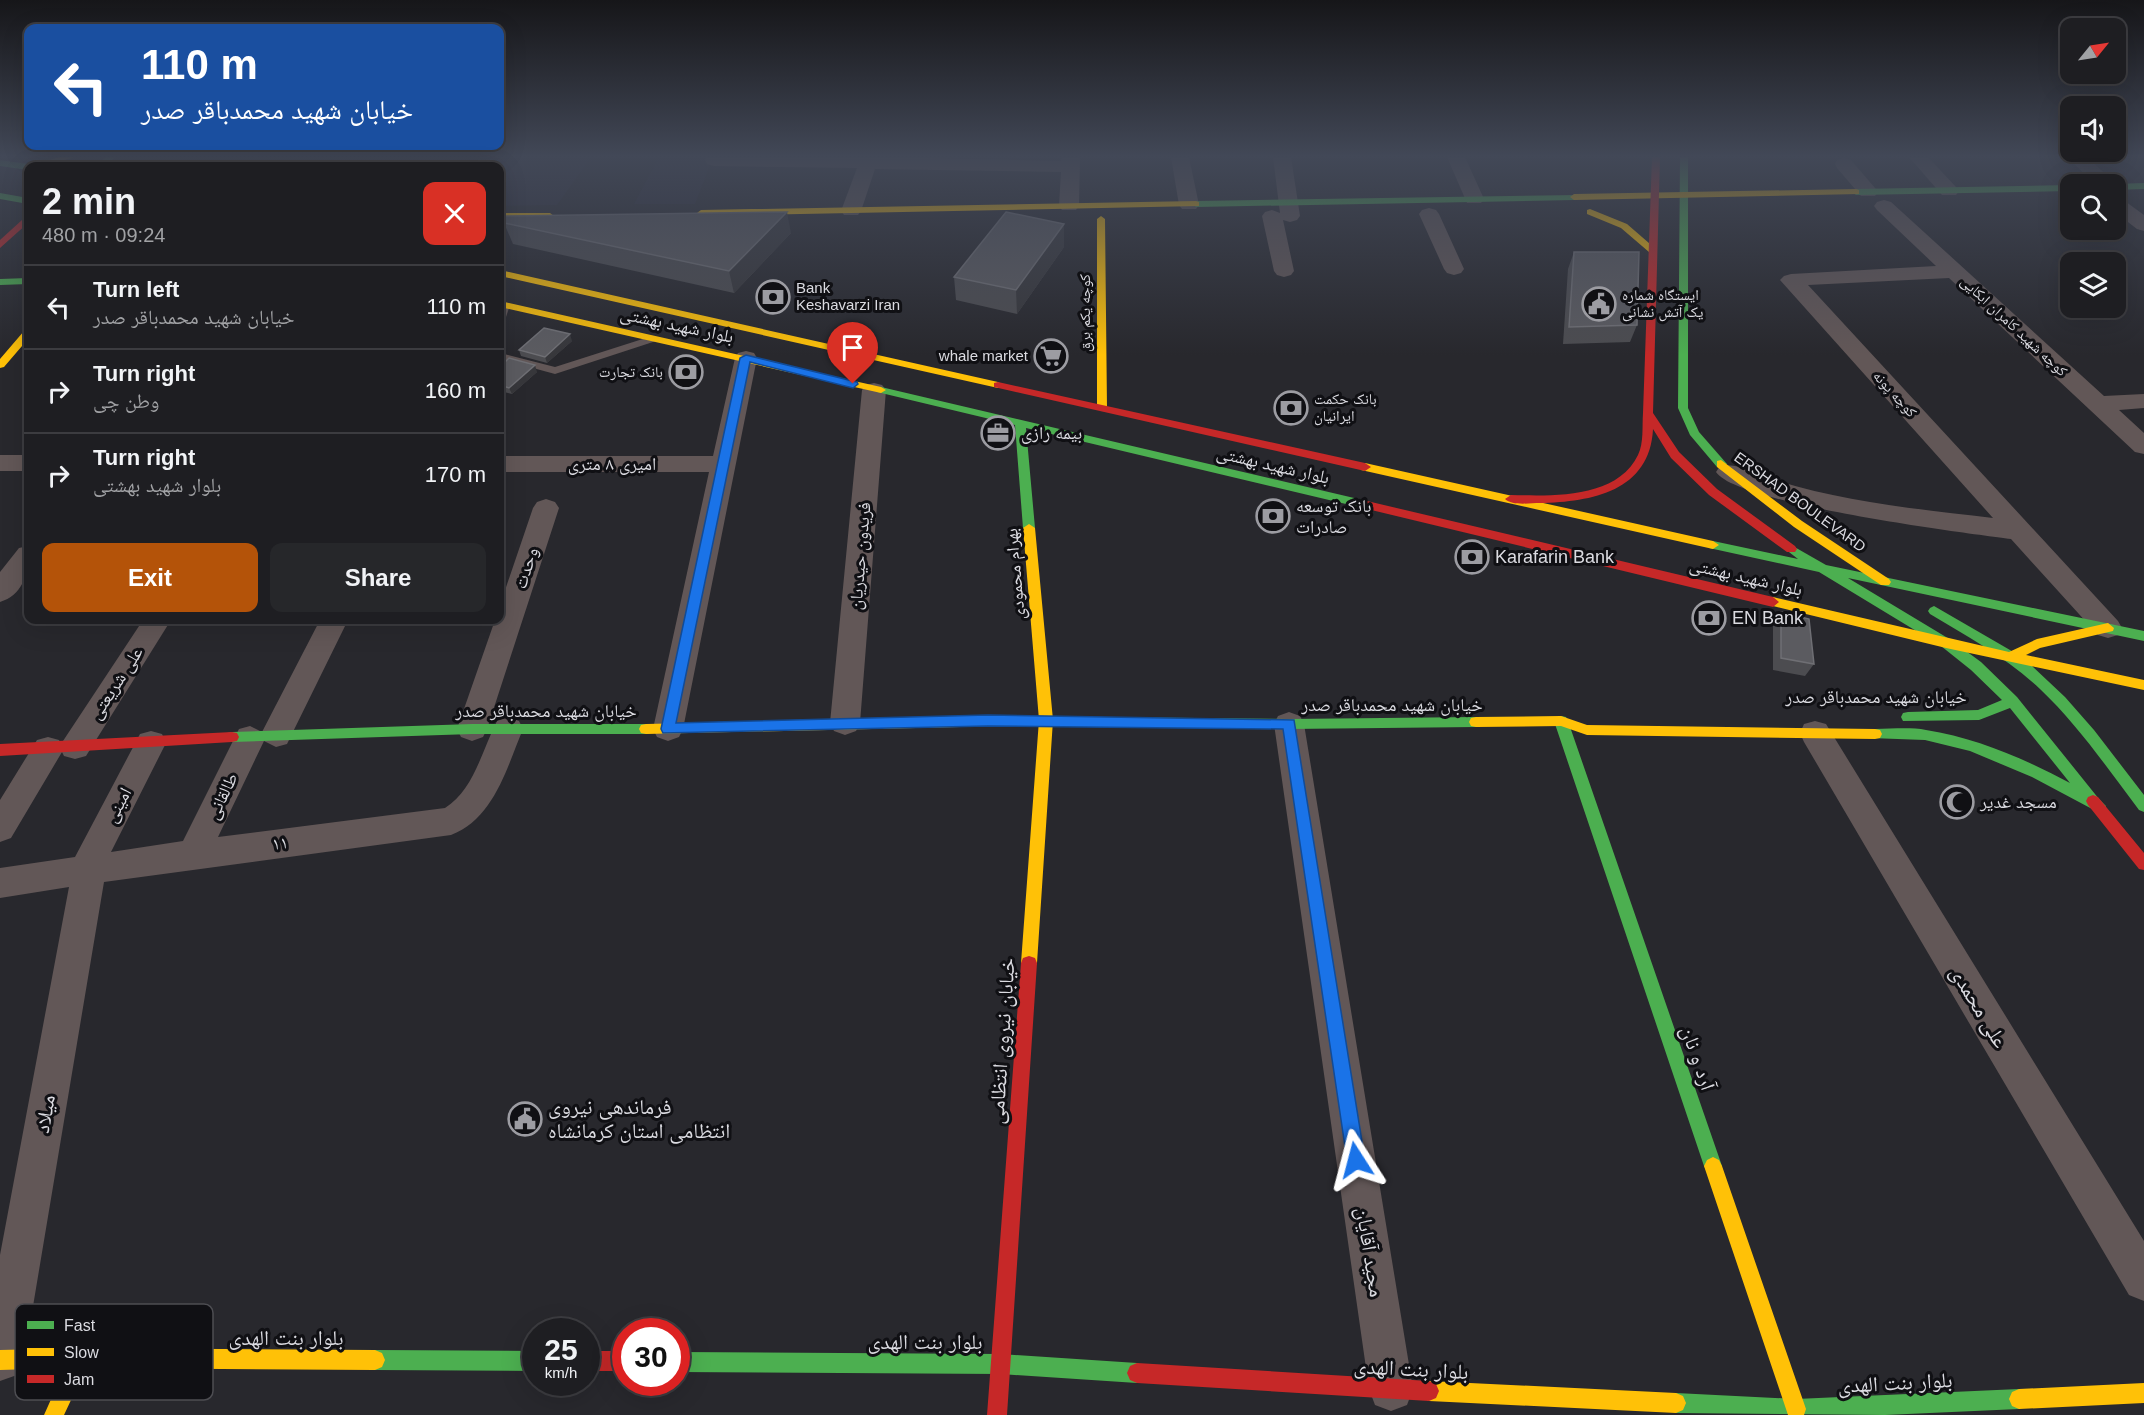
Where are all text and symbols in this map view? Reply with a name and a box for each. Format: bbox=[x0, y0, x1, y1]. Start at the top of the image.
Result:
north arrow bbox=[2060, 18, 2126, 84]
map controls bbox=[2060, 18, 2126, 318]
text: 110 m bbox=[141, 41, 258, 88]
icon: left bbox=[42, 48, 120, 126]
text: خیابان شهید محمدباقر صدر bbox=[141, 95, 413, 125]
button: sound bbox=[2060, 96, 2126, 162]
button: search bbox=[2060, 174, 2126, 240]
text: 2 min bbox=[42, 181, 136, 222]
button: close bbox=[423, 182, 486, 245]
text: 480 m · 09:24 bbox=[42, 224, 165, 246]
button: layers bbox=[2060, 252, 2126, 318]
street label: کوچه شهید کامران ابکایی bbox=[1956, 272, 2071, 381]
street label: کوچه یکم برق bbox=[1076, 274, 1095, 352]
text: Turn left bbox=[93, 277, 179, 302]
bank icon: Bank Keshavarzi Iran bbox=[755, 279, 791, 315]
place label: Bank Keshavarzi Iran bbox=[796, 279, 900, 313]
public building icon: ایستگاه شماره یک آتش نشانی bbox=[1581, 286, 1617, 322]
place label: ایستگاه شماره یک آتش نشانی bbox=[1622, 286, 1704, 322]
icon: left bbox=[42, 291, 75, 324]
text: 110 m bbox=[426, 294, 486, 319]
street label: بلوار شهید بهشتی bbox=[618, 303, 736, 348]
text: خیابان شهید محمدباقر صدر bbox=[93, 306, 295, 328]
pin bbox=[827, 322, 878, 384]
icon: arrive bbox=[836, 331, 869, 364]
supermarket icon: whale market bbox=[1033, 338, 1069, 374]
place label: whale market bbox=[938, 347, 1029, 364]
bank icon: بانک تجارت bbox=[668, 354, 704, 390]
text: Turn right bbox=[93, 361, 195, 386]
place label: بانک تجارت bbox=[599, 363, 663, 381]
street label: کوچه پونه bbox=[1869, 367, 1921, 421]
icon: right bbox=[42, 375, 75, 408]
text: 160 m bbox=[425, 378, 486, 403]
text: وطن چی bbox=[93, 390, 159, 412]
bank icon: بانک حکمت ایرانیان bbox=[1273, 390, 1309, 426]
place label: بانک حکمت ایرانیان bbox=[1314, 390, 1377, 426]
office icon: بیمه رازی bbox=[980, 415, 1016, 451]
place label: بیمه رازی bbox=[1021, 423, 1082, 444]
street label: بلوار شهید بهشتی bbox=[1214, 442, 1331, 489]
text: Turn right bbox=[93, 445, 195, 470]
street label: ERSHAD BOULEVARD bbox=[1731, 448, 1869, 555]
street label: امیری ۸ متری bbox=[568, 454, 656, 475]
icon: right bbox=[42, 459, 75, 492]
text: 170 m bbox=[425, 462, 486, 487]
text: بلوار شهید بهشتی bbox=[93, 474, 221, 496]
place label: بانک توسعه صادرات bbox=[1296, 496, 1372, 537]
bank icon: بانک توسعه صادرات bbox=[1255, 498, 1291, 534]
street label: فریدون حیدریان bbox=[845, 501, 876, 611]
street label: بهرام محمودی bbox=[1001, 527, 1031, 621]
bank icon: Karafarin Bank bbox=[1454, 539, 1490, 575]
button: Exit bbox=[42, 543, 258, 612]
button: Share bbox=[270, 543, 486, 612]
street label: وحدت bbox=[510, 545, 542, 591]
place label: Karafarin Bank bbox=[1495, 547, 1615, 567]
street label: بلوار شهید بهشتی bbox=[1687, 554, 1804, 601]
bank icon: EN Bank bbox=[1691, 600, 1727, 636]
place label: EN Bank bbox=[1732, 608, 1804, 628]
street label: علی شریعتی bbox=[85, 643, 148, 724]
street label: خیابان شهید محمدباقر صدر bbox=[1784, 687, 1967, 708]
street label: خیابان شهید محمدباقر صدر bbox=[1300, 695, 1483, 716]
street label: خیابان شهید محمدباقر صدر bbox=[454, 701, 637, 722]
street label: طالقانی bbox=[202, 770, 243, 823]
street label: امینی bbox=[101, 784, 136, 826]
mosque icon: مسجد غدیر bbox=[1939, 784, 1975, 820]
place label: مسجد غدیر bbox=[1979, 792, 2057, 812]
street label: ۱۱ bbox=[271, 832, 289, 854]
street label: خیابان نیروی انتظامی bbox=[984, 957, 1021, 1125]
street label: علی محمدی bbox=[1944, 962, 2013, 1053]
street label: آرد و نان bbox=[1676, 1023, 1720, 1094]
street label: میلاد bbox=[30, 1093, 60, 1135]
place label: فرماندهی نیروی انتظامی استان کرمانشاه bbox=[548, 1095, 730, 1144]
public building icon: فرماندهی نیروی انتظامی استان کرمانشاه bbox=[507, 1101, 543, 1137]
position arrow bbox=[1324, 1128, 1388, 1192]
street label: مجید آقایان bbox=[1351, 1205, 1389, 1299]
legend bbox=[15, 1304, 213, 1400]
text: Fast bbox=[64, 1317, 96, 1334]
speed limit sign: 30 bbox=[612, 1318, 690, 1396]
street label: بلوار بنت الهدی bbox=[229, 1326, 343, 1350]
street label: بلوار بنت الهدی bbox=[868, 1330, 982, 1354]
text: 25 bbox=[544, 1333, 578, 1366]
text: Slow bbox=[64, 1344, 99, 1361]
street label: بلوار بنت الهدی bbox=[1353, 1354, 1469, 1384]
text: km/h bbox=[545, 1364, 577, 1381]
street label: بلوار بنت الهدی bbox=[1837, 1368, 1953, 1398]
text: Jam bbox=[64, 1371, 94, 1388]

